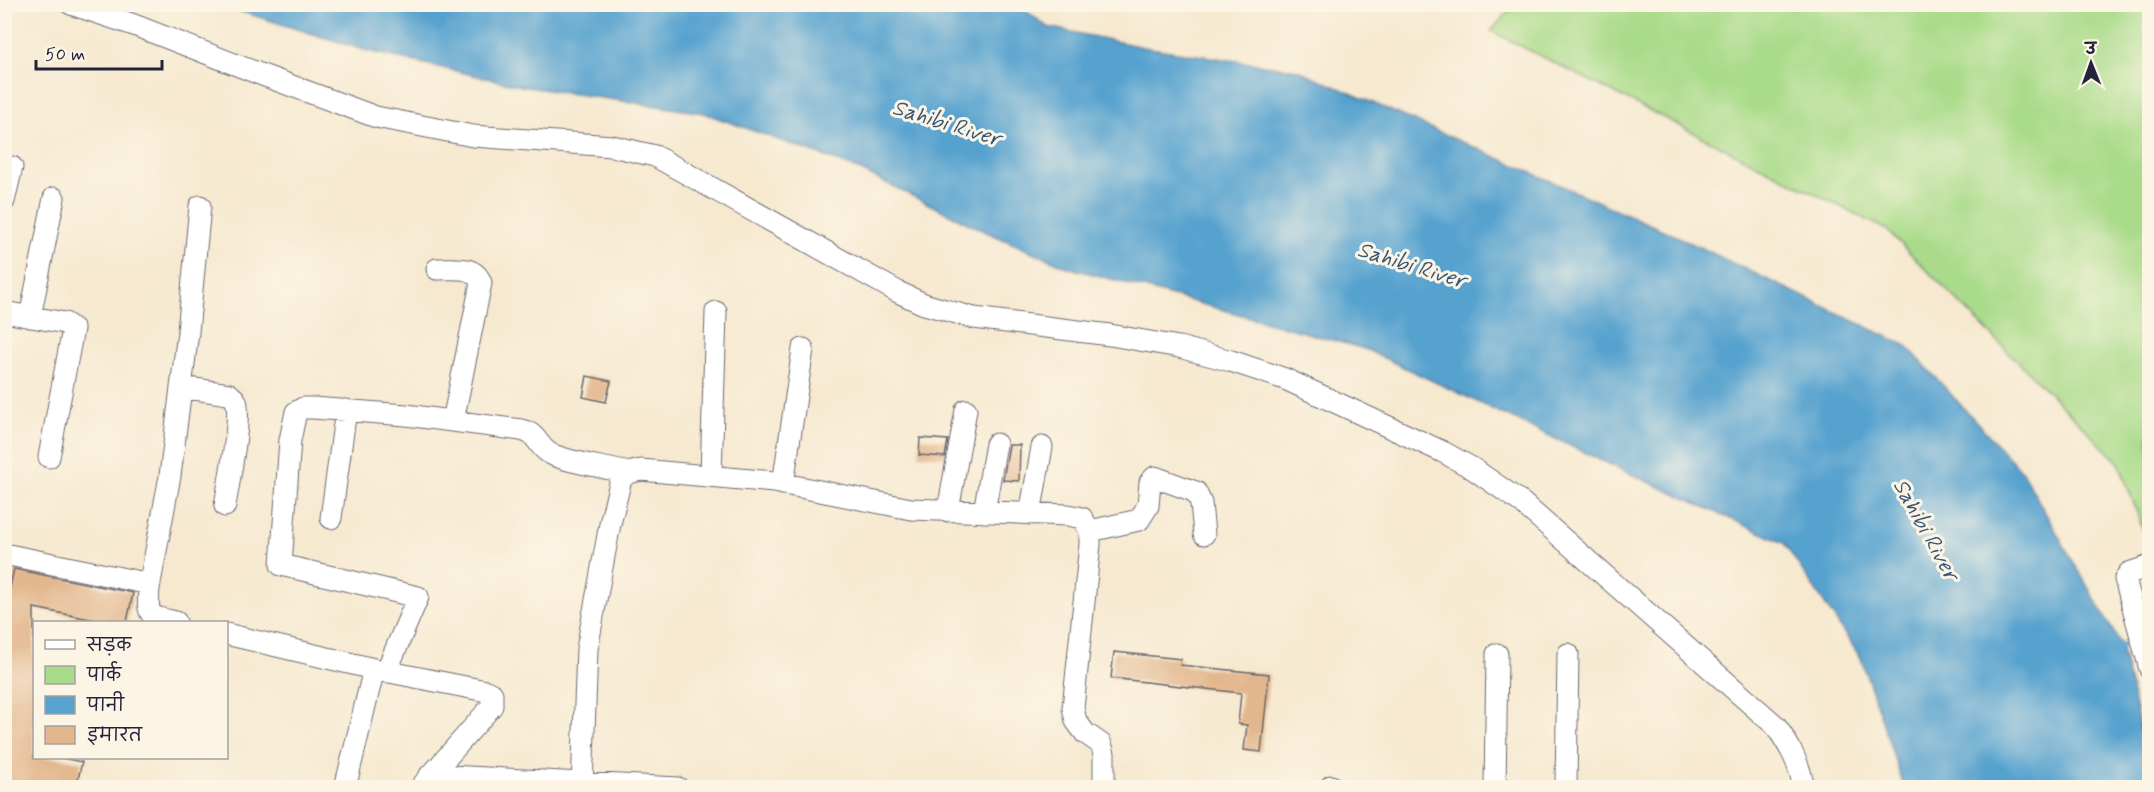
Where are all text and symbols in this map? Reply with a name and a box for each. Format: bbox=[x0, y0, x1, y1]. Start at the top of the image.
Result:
scale bar bbox=[36, 33, 162, 71]
north arrow bbox=[2061, 33, 2121, 93]
text: उ bbox=[2083, 39, 2098, 60]
text: 50 m bbox=[45, 43, 85, 67]
water label: Sahibi River bbox=[889, 94, 1006, 154]
water label: Sahibi River bbox=[1354, 236, 1471, 296]
water label: Sahibi River bbox=[1886, 474, 1966, 588]
legend bbox=[33, 621, 228, 759]
text: सड़क bbox=[86, 634, 132, 658]
text: पार्क bbox=[86, 661, 122, 688]
text: पानी bbox=[86, 691, 125, 718]
text: इमारत bbox=[87, 724, 143, 748]

